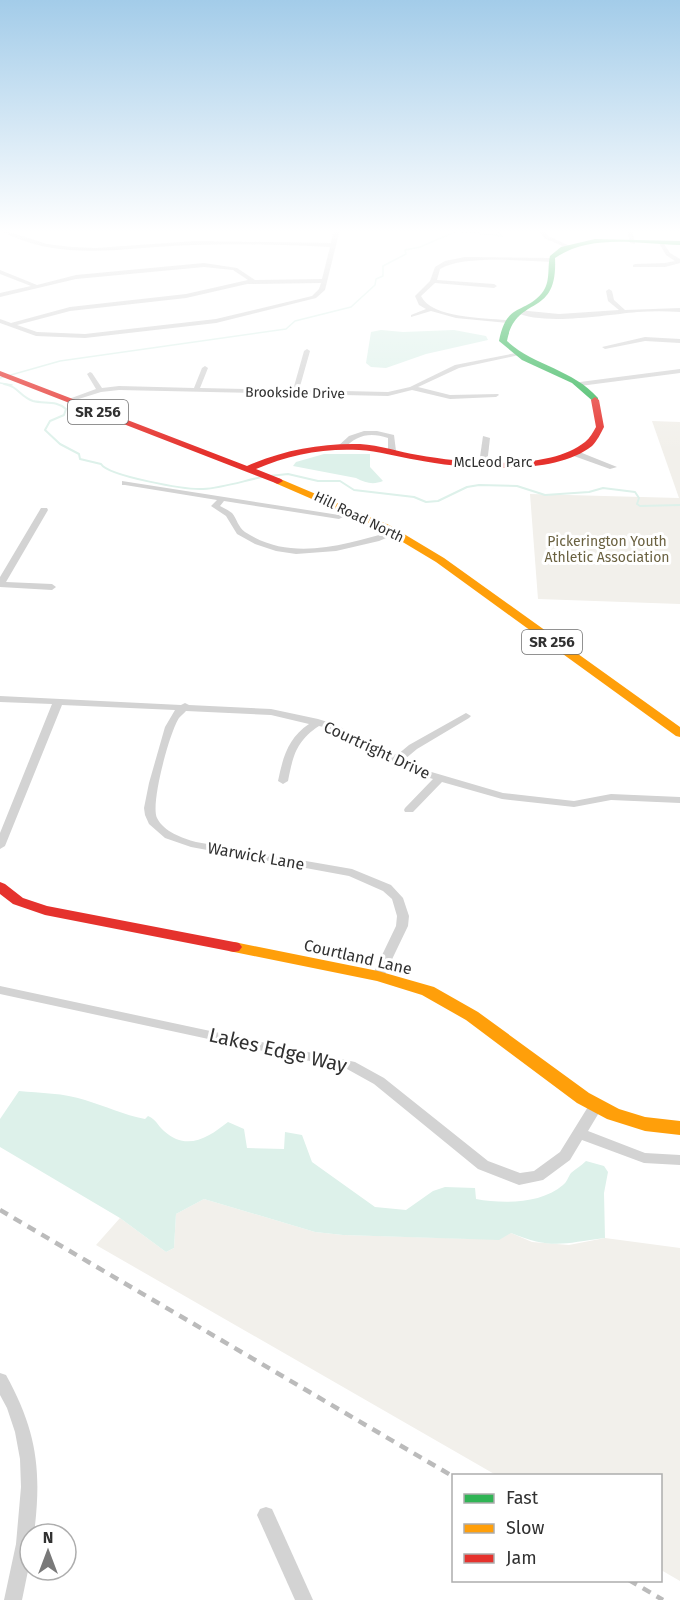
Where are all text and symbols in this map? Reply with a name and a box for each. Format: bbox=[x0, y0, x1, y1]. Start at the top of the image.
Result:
street label: Brookside Drive bbox=[245, 384, 345, 402]
road number: SR 256 bbox=[68, 400, 128, 424]
street label: McLeod Parc bbox=[454, 454, 533, 471]
street label: Hill Road North bbox=[311, 488, 407, 546]
park label: Pickerington Youth Athletic Association bbox=[544, 533, 670, 566]
road number: SR 256 bbox=[522, 630, 582, 654]
street label: Courtright Drive bbox=[321, 717, 433, 783]
street label: Warwick Lane bbox=[206, 838, 306, 874]
street label: Courtland Lane bbox=[302, 935, 414, 979]
street label: Lakes Edge Way bbox=[207, 1022, 350, 1078]
legend bbox=[452, 1474, 662, 1582]
text: Fast bbox=[506, 1487, 539, 1509]
text: Slow bbox=[506, 1517, 545, 1539]
north arrow bbox=[18, 1522, 78, 1582]
text: N bbox=[43, 1528, 53, 1547]
text: Jam bbox=[506, 1547, 537, 1569]

